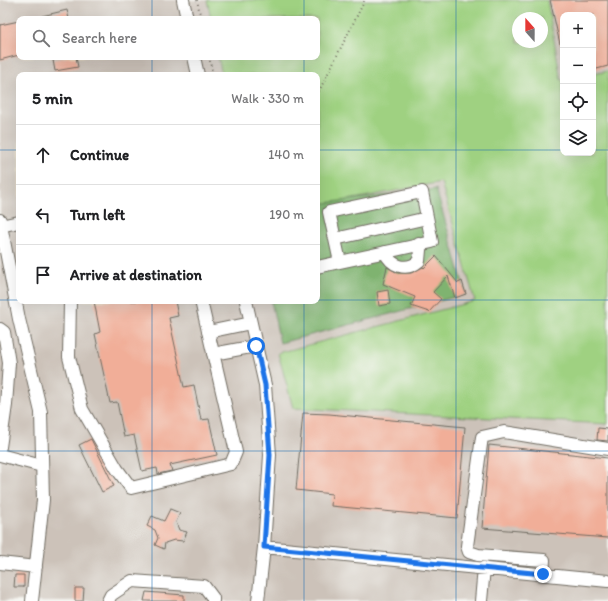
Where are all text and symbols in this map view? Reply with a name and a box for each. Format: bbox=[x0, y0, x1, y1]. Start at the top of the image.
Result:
north arrow bbox=[512, 12, 548, 48]
map controls bbox=[560, 12, 596, 156]
button: + bbox=[560, 12, 596, 48]
search box bbox=[16, 16, 320, 60]
icon: search bbox=[30, 27, 52, 49]
text: Search here bbox=[62, 29, 137, 47]
button: − bbox=[560, 48, 596, 84]
button: locate bbox=[560, 84, 596, 120]
text: 5 min bbox=[32, 88, 72, 108]
text: Walk · 330 m bbox=[231, 91, 304, 106]
button: layers bbox=[560, 120, 596, 156]
icon: ahead bbox=[32, 144, 54, 166]
text: Continue bbox=[70, 146, 129, 164]
text: 140 m bbox=[268, 147, 304, 162]
icon: left bbox=[32, 204, 54, 226]
text: Turn left bbox=[70, 206, 125, 224]
text: 190 m bbox=[269, 207, 304, 222]
icon: arrive bbox=[32, 264, 54, 286]
text: Arrive at destination bbox=[70, 266, 202, 284]
route start bbox=[247, 337, 265, 355]
route end bbox=[534, 565, 552, 583]

